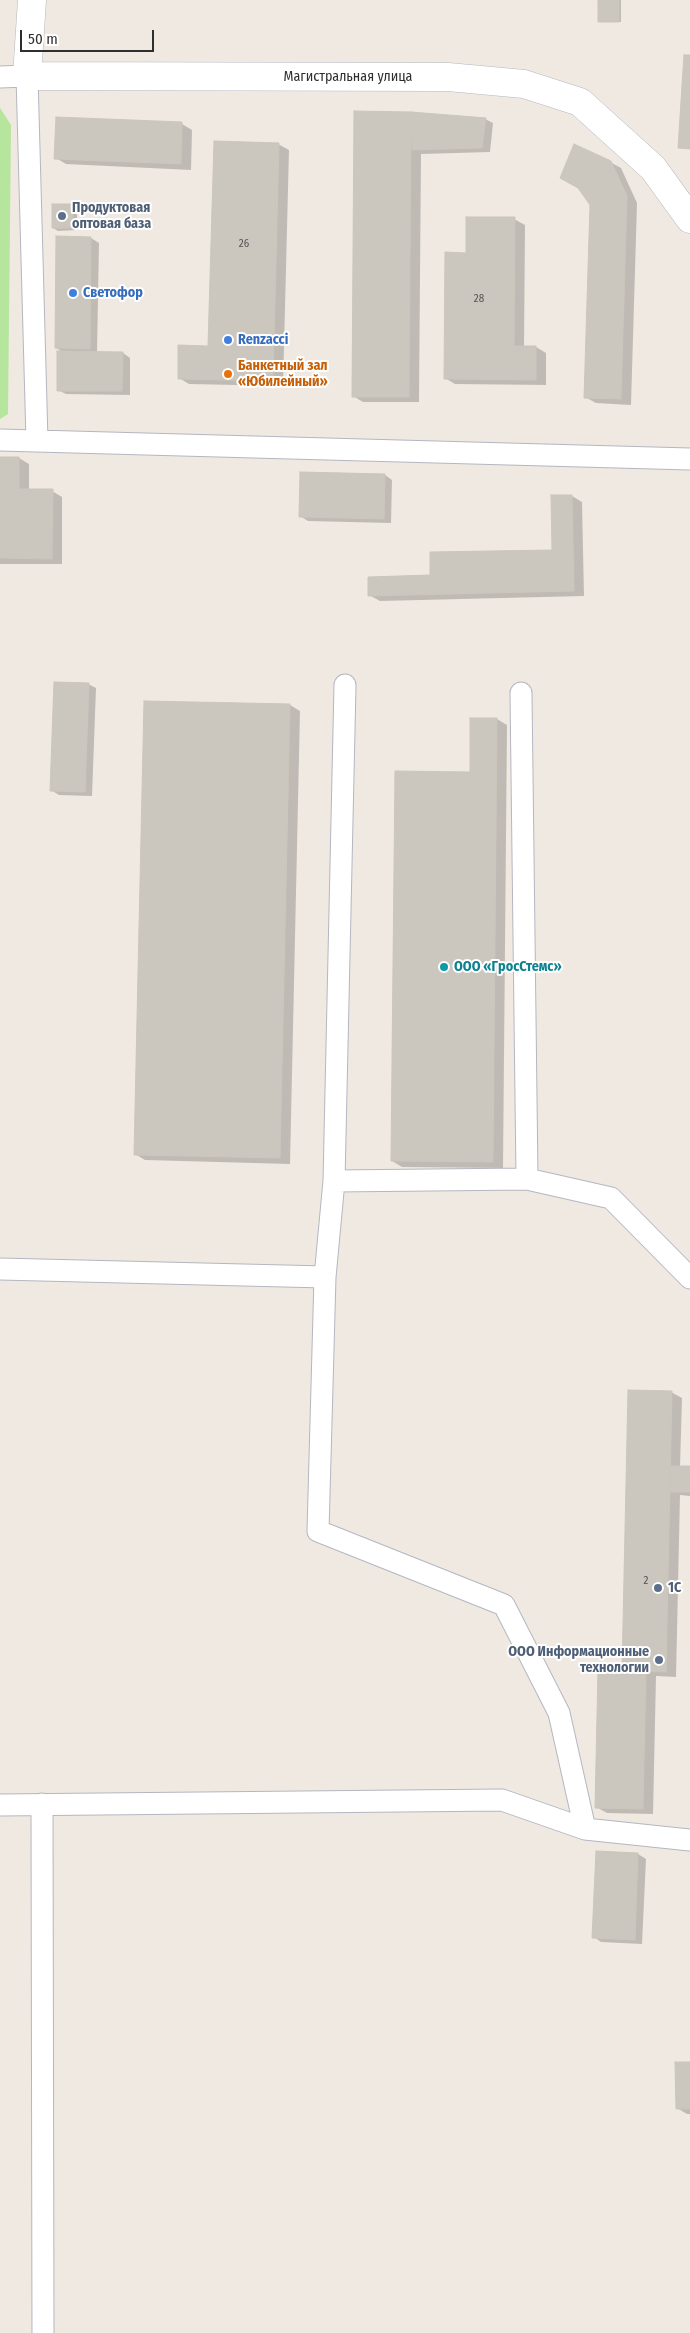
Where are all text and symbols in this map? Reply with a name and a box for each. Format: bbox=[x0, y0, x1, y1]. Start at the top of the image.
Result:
scale bar bbox=[22, 20, 156, 52]
text: 50 m bbox=[28, 30, 58, 48]
street label: Магистральная улица bbox=[284, 69, 412, 85]
place label: Продуктовая оптовая база bbox=[72, 200, 151, 232]
marker: Продуктовая оптовая база bbox=[56, 210, 68, 222]
house number: 26 bbox=[239, 237, 249, 251]
place label: Светофор bbox=[83, 285, 143, 301]
marker: Светофор bbox=[67, 287, 79, 299]
house number: 28 bbox=[474, 292, 484, 306]
place label: Renzacci bbox=[238, 332, 288, 348]
marker: Renzacci bbox=[222, 334, 234, 346]
place label: Банкетный зал «Юбилейный» bbox=[238, 358, 328, 391]
marker: Банкетный зал «Юбилейный» bbox=[222, 368, 234, 380]
place label: ООО «ГросСтемс» bbox=[454, 959, 562, 975]
marker: ООО «ГросСтемс» bbox=[438, 961, 450, 973]
house number: 2 bbox=[644, 1574, 648, 1588]
place label: 1С bbox=[668, 1580, 681, 1596]
marker: 1С bbox=[652, 1582, 664, 1594]
place label: ООО Информационные технологии bbox=[508, 1644, 649, 1676]
marker: ООО Информационные технологии bbox=[653, 1654, 665, 1666]

